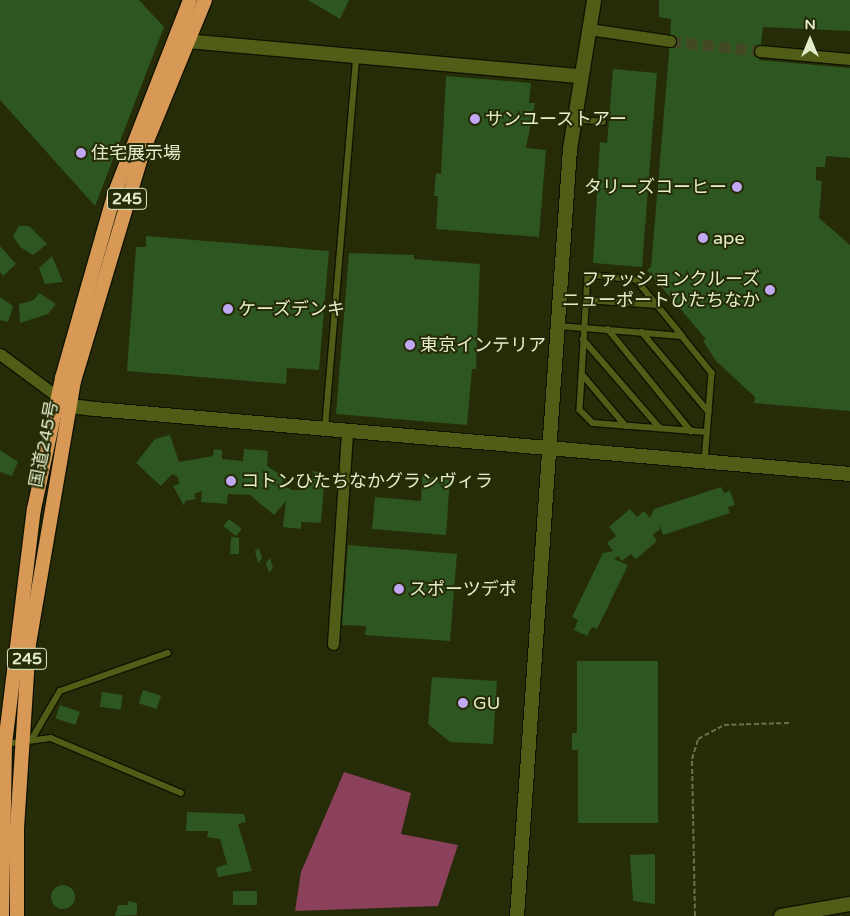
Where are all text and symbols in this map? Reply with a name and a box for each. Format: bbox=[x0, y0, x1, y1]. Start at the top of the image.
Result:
north arrow bbox=[785, 15, 835, 65]
text: N bbox=[804, 16, 816, 33]
place label: サンユーストアー bbox=[485, 108, 628, 130]
marker: サンユーストアー bbox=[469, 113, 481, 125]
place label: 住宅展示場 bbox=[91, 142, 181, 164]
marker: 住宅展示場 bbox=[75, 147, 87, 159]
place label: タリーズコーヒー bbox=[583, 176, 727, 198]
marker: タリーズコーヒー bbox=[731, 181, 743, 193]
road number: 245 bbox=[106, 185, 148, 212]
place label: ape bbox=[713, 227, 745, 249]
marker: ape bbox=[697, 232, 709, 244]
place label: ファッションクルーズ ニューポートひたちなか bbox=[562, 269, 760, 312]
marker: ファッションクルーズ ニューポートひたちなか bbox=[764, 284, 776, 296]
place label: ケーズデンキ bbox=[238, 298, 346, 320]
marker: ケーズデンキ bbox=[222, 303, 234, 315]
place label: 東京インテリア bbox=[420, 334, 546, 356]
marker: 東京インテリア bbox=[404, 339, 416, 351]
street label: 国道245号 bbox=[25, 399, 63, 489]
place label: コトンひたちなかグランヴィラ bbox=[241, 470, 493, 492]
marker: コトンひたちなかグランヴィラ bbox=[225, 475, 237, 487]
place label: スポーツデポ bbox=[409, 578, 517, 600]
marker: スポーツデポ bbox=[393, 583, 405, 595]
road number: 245 bbox=[6, 646, 48, 672]
place label: GU bbox=[473, 692, 500, 714]
marker: GU bbox=[457, 697, 469, 709]

